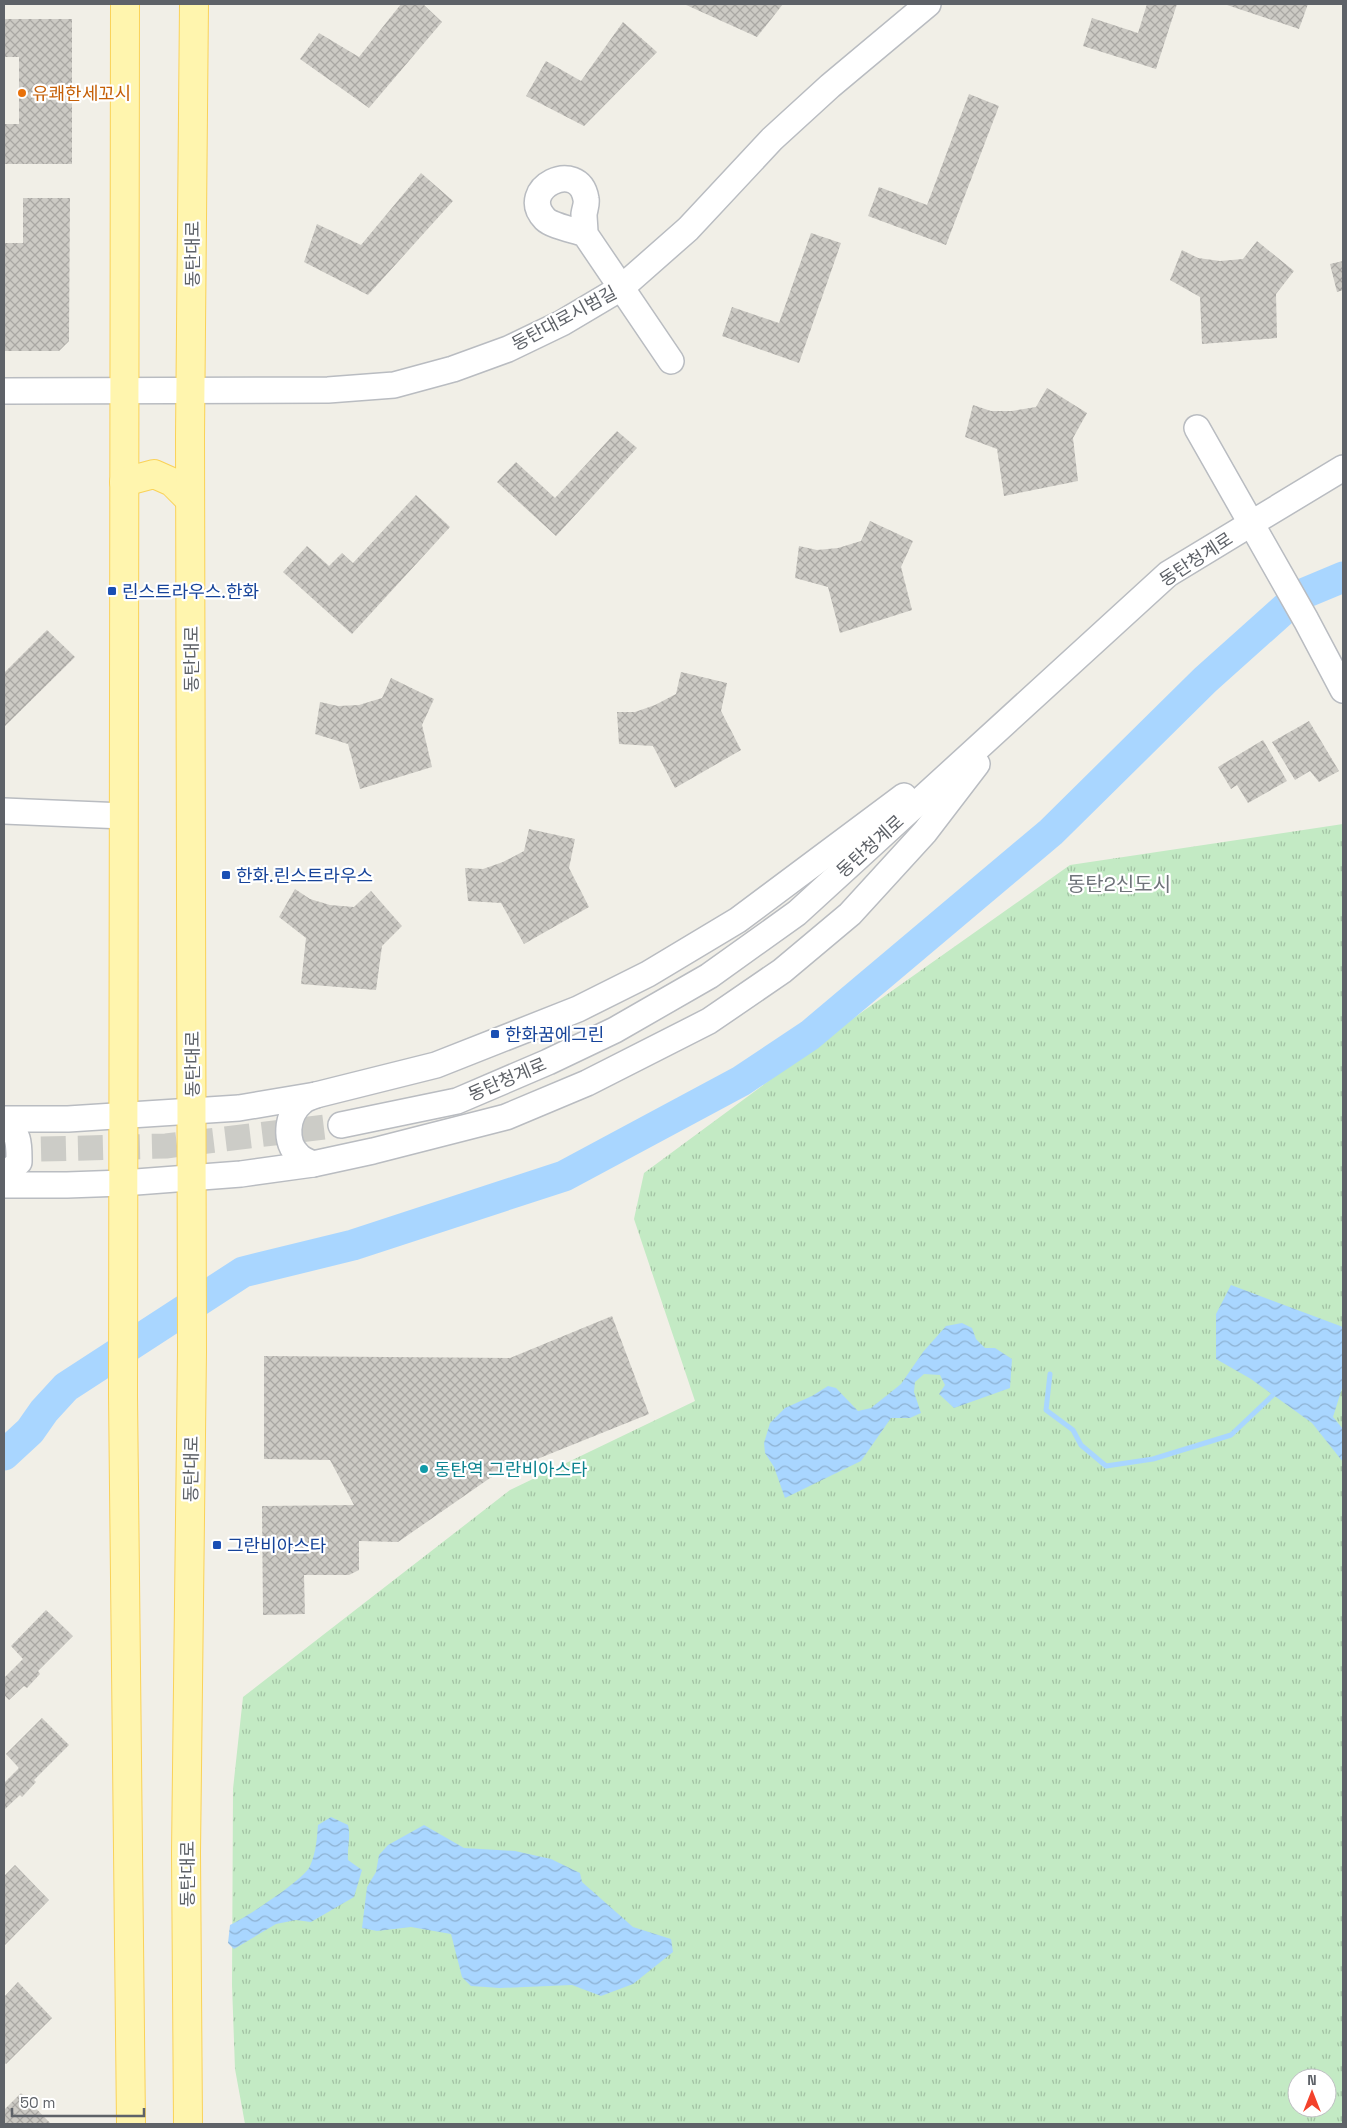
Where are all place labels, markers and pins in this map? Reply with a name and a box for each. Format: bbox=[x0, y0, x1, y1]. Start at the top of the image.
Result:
place label: 유쾌한세꼬시 bbox=[32, 82, 131, 105]
marker: 유쾌한세꼬시 bbox=[16, 87, 28, 99]
place label: 린스트라우스.한화 bbox=[122, 580, 259, 603]
marker: 린스트라우스.한화 bbox=[106, 585, 118, 597]
place label: 한화.린스트라우스 bbox=[236, 864, 373, 887]
marker: 한화.린스트라우스 bbox=[220, 869, 232, 881]
place label: 한화꿈에그린 bbox=[505, 1023, 604, 1046]
marker: 한화꿈에그린 bbox=[489, 1028, 501, 1040]
place label: 동탄역 그란비아스타 bbox=[434, 1458, 588, 1481]
marker: 동탄역 그란비아스타 bbox=[418, 1463, 430, 1475]
place label: 그란비아스타 bbox=[227, 1534, 327, 1557]
marker: 그란비아스타 bbox=[211, 1539, 223, 1551]

